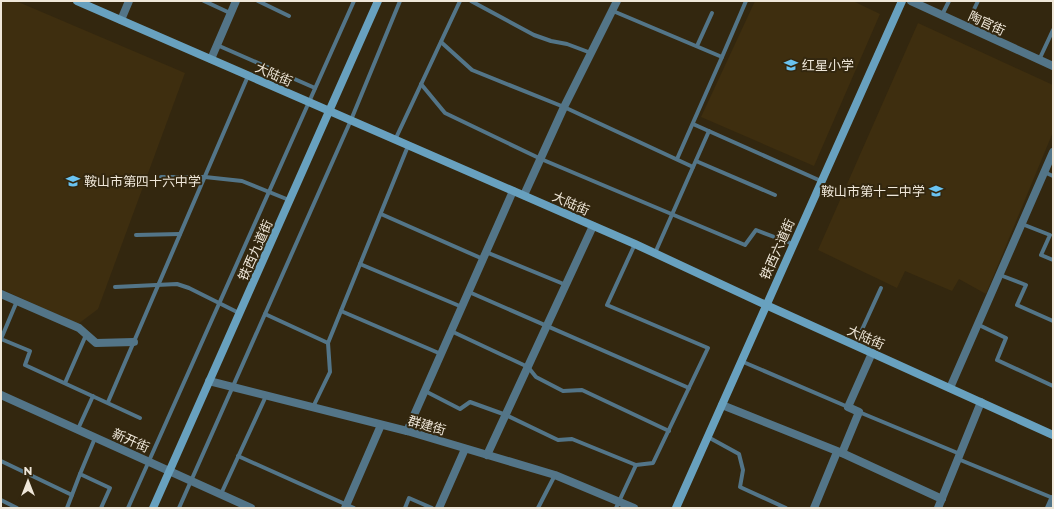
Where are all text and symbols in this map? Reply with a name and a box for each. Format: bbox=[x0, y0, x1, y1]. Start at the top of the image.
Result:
street label: 陶官街 bbox=[966, 8, 1008, 38]
school or university icon: 红星小学 bbox=[783, 57, 799, 73]
place label: 红星小学 bbox=[802, 57, 854, 73]
street label: 大陆街 bbox=[253, 59, 295, 89]
school or university icon: 鞍山市第四十六中学 bbox=[65, 173, 81, 189]
place label: 鞍山市第四十六中学 bbox=[84, 173, 201, 189]
place label: 鞍山市第十二中学 bbox=[821, 183, 925, 199]
school or university icon: 鞍山市第十二中学 bbox=[928, 183, 944, 199]
street label: 大陆街 bbox=[550, 188, 592, 218]
street label: 铁西六道街 bbox=[756, 216, 798, 282]
street label: 铁西九道街 bbox=[234, 217, 276, 283]
street label: 大陆街 bbox=[845, 322, 887, 352]
street label: 群建街 bbox=[406, 412, 448, 438]
street label: 新开街 bbox=[110, 425, 152, 455]
north arrow bbox=[8, 461, 48, 501]
text: N bbox=[24, 464, 32, 478]

